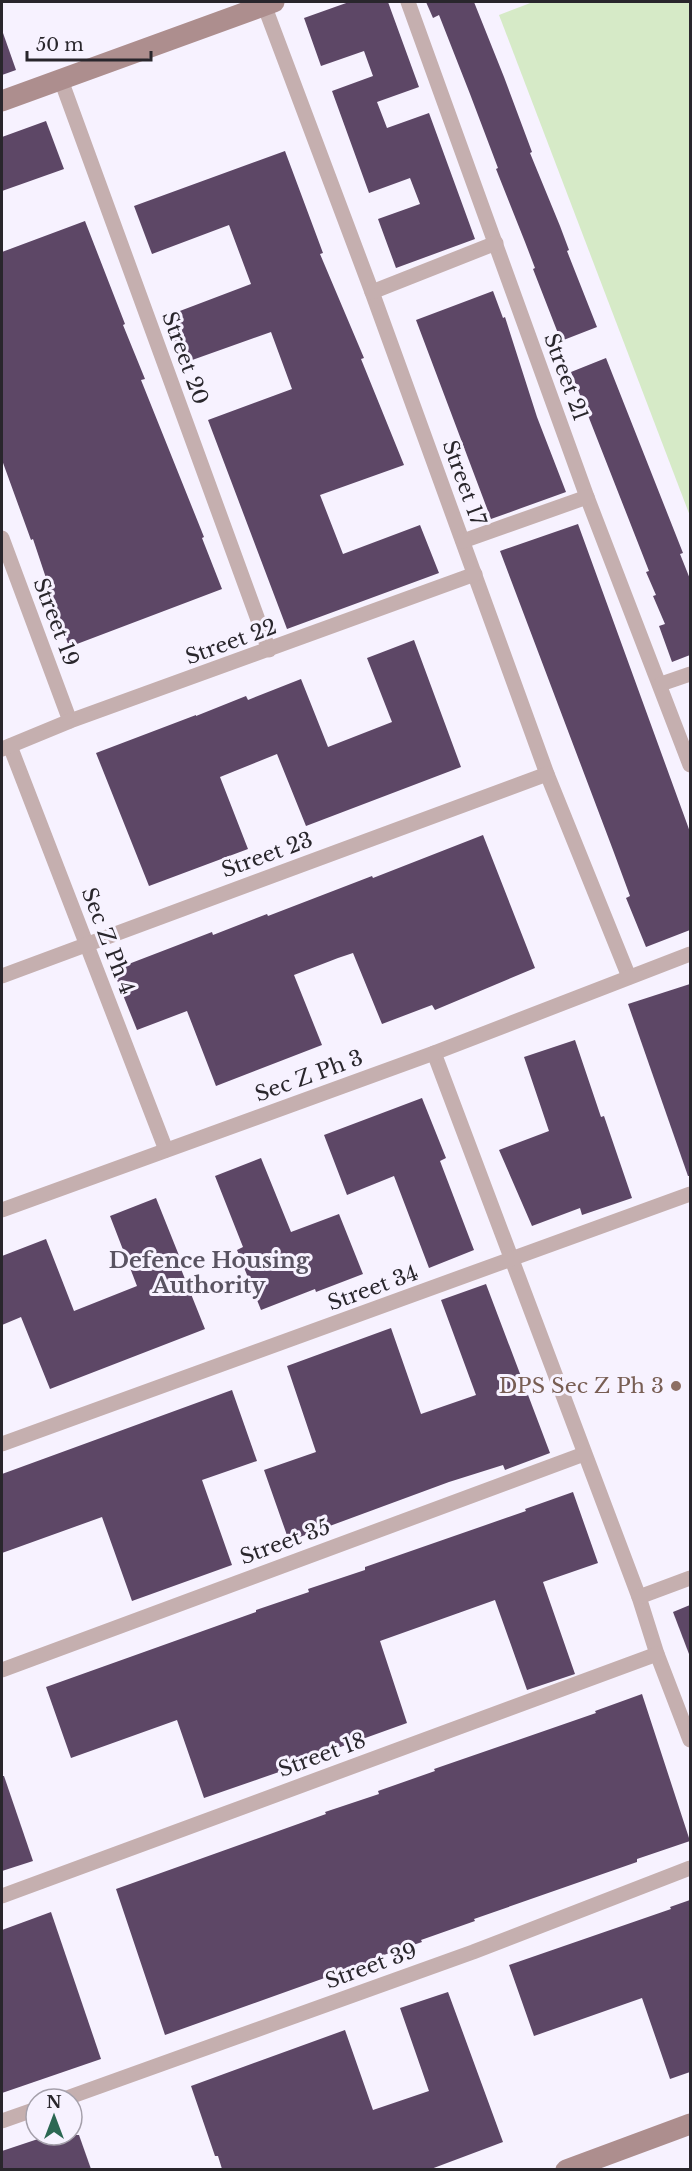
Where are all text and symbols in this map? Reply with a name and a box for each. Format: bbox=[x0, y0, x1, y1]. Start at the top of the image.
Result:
scale bar bbox=[27, 24, 152, 62]
text: 50 m bbox=[36, 34, 84, 56]
street label: Street 20 bbox=[156, 308, 214, 408]
street label: Street 21 bbox=[538, 330, 594, 424]
street label: Street 17 bbox=[437, 437, 492, 530]
street label: Street 19 bbox=[27, 574, 85, 670]
street label: Street 22 bbox=[182, 614, 280, 670]
street label: Street 23 bbox=[218, 827, 316, 883]
street label: Sec Z Ph 4 bbox=[76, 884, 140, 998]
street label: Sec Z Ph 3 bbox=[252, 1044, 366, 1108]
district label: Defence Housing Authority bbox=[109, 1247, 310, 1299]
street label: Street 34 bbox=[324, 1260, 422, 1316]
place label: DPS Sec Z Ph 3 bbox=[499, 1373, 664, 1399]
marker: DPS Sec Z Ph 3 bbox=[669, 1379, 683, 1393]
street label: Street 35 bbox=[236, 1514, 334, 1570]
street label: Street 18 bbox=[275, 1727, 369, 1783]
street label: Street 39 bbox=[322, 1937, 420, 1995]
north arrow bbox=[24, 2087, 84, 2147]
text: N bbox=[46, 2092, 62, 2112]

